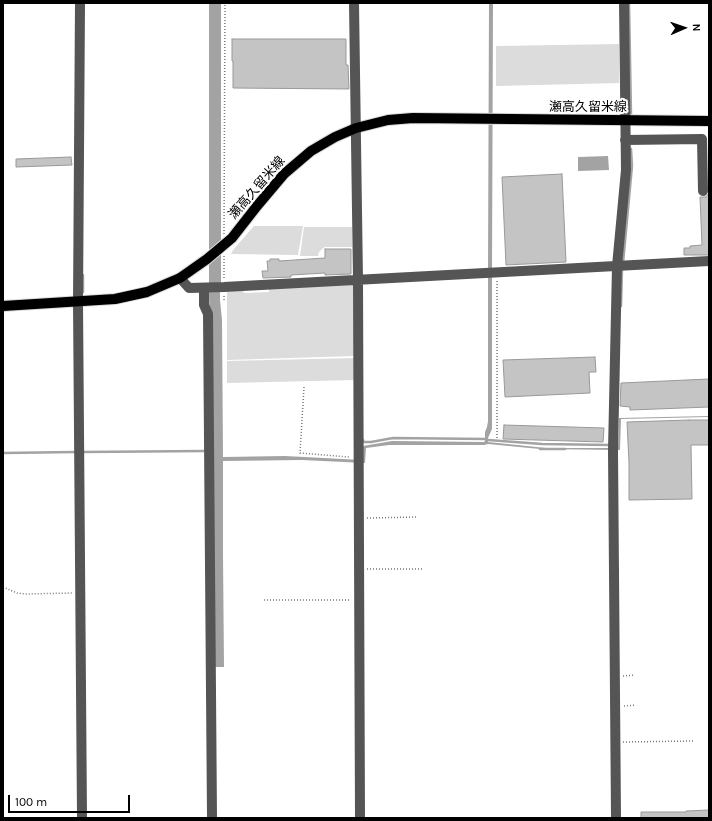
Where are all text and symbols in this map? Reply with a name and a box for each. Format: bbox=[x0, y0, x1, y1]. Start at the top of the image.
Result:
north arrow bbox=[664, 8, 704, 48]
text: N bbox=[690, 23, 703, 32]
street label: 瀬高久留米線 bbox=[549, 99, 627, 115]
street label: 瀬高久留米線 bbox=[226, 153, 288, 223]
scale bar bbox=[10, 787, 132, 813]
text: 100 m bbox=[15, 795, 47, 809]

